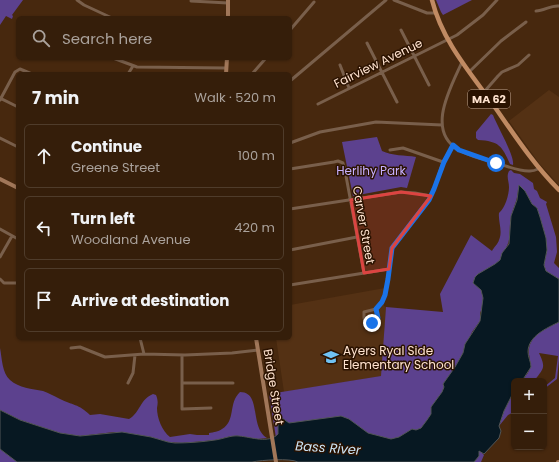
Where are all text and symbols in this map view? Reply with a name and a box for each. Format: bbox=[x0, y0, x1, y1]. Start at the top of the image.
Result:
search box bbox=[16, 16, 292, 60]
icon: search bbox=[30, 27, 52, 49]
text: Search here bbox=[62, 28, 152, 49]
street label: Fairview Avenue bbox=[331, 34, 425, 92]
text: 7 min bbox=[32, 86, 79, 110]
text: Walk · 520 m bbox=[194, 88, 276, 107]
road number: MA 62 bbox=[468, 90, 510, 108]
text: Continue bbox=[71, 136, 142, 157]
icon: ahead bbox=[33, 145, 55, 167]
text: 100 m bbox=[238, 146, 275, 165]
route start bbox=[487, 154, 505, 172]
text: Greene Street bbox=[71, 158, 160, 177]
park label: Herlihy Park bbox=[336, 162, 407, 179]
street label: Carver Street bbox=[349, 185, 379, 265]
text: Turn left bbox=[71, 208, 135, 229]
icon: left bbox=[33, 217, 55, 239]
text: 420 m bbox=[234, 218, 275, 237]
text: Woodland Avenue bbox=[71, 230, 191, 249]
icon: arrive bbox=[33, 289, 55, 311]
text: Arrive at destination bbox=[71, 290, 229, 311]
route end bbox=[363, 314, 381, 332]
place label: Ayers Ryal Side Elementary School bbox=[343, 342, 454, 373]
street label: Bridge Street bbox=[260, 348, 288, 426]
school or university icon: Ayers Ryal Side Elementary School bbox=[322, 348, 340, 366]
map controls bbox=[511, 378, 547, 450]
button: + bbox=[511, 378, 547, 414]
button: − bbox=[511, 414, 547, 450]
water label: Bass River bbox=[295, 436, 362, 460]

